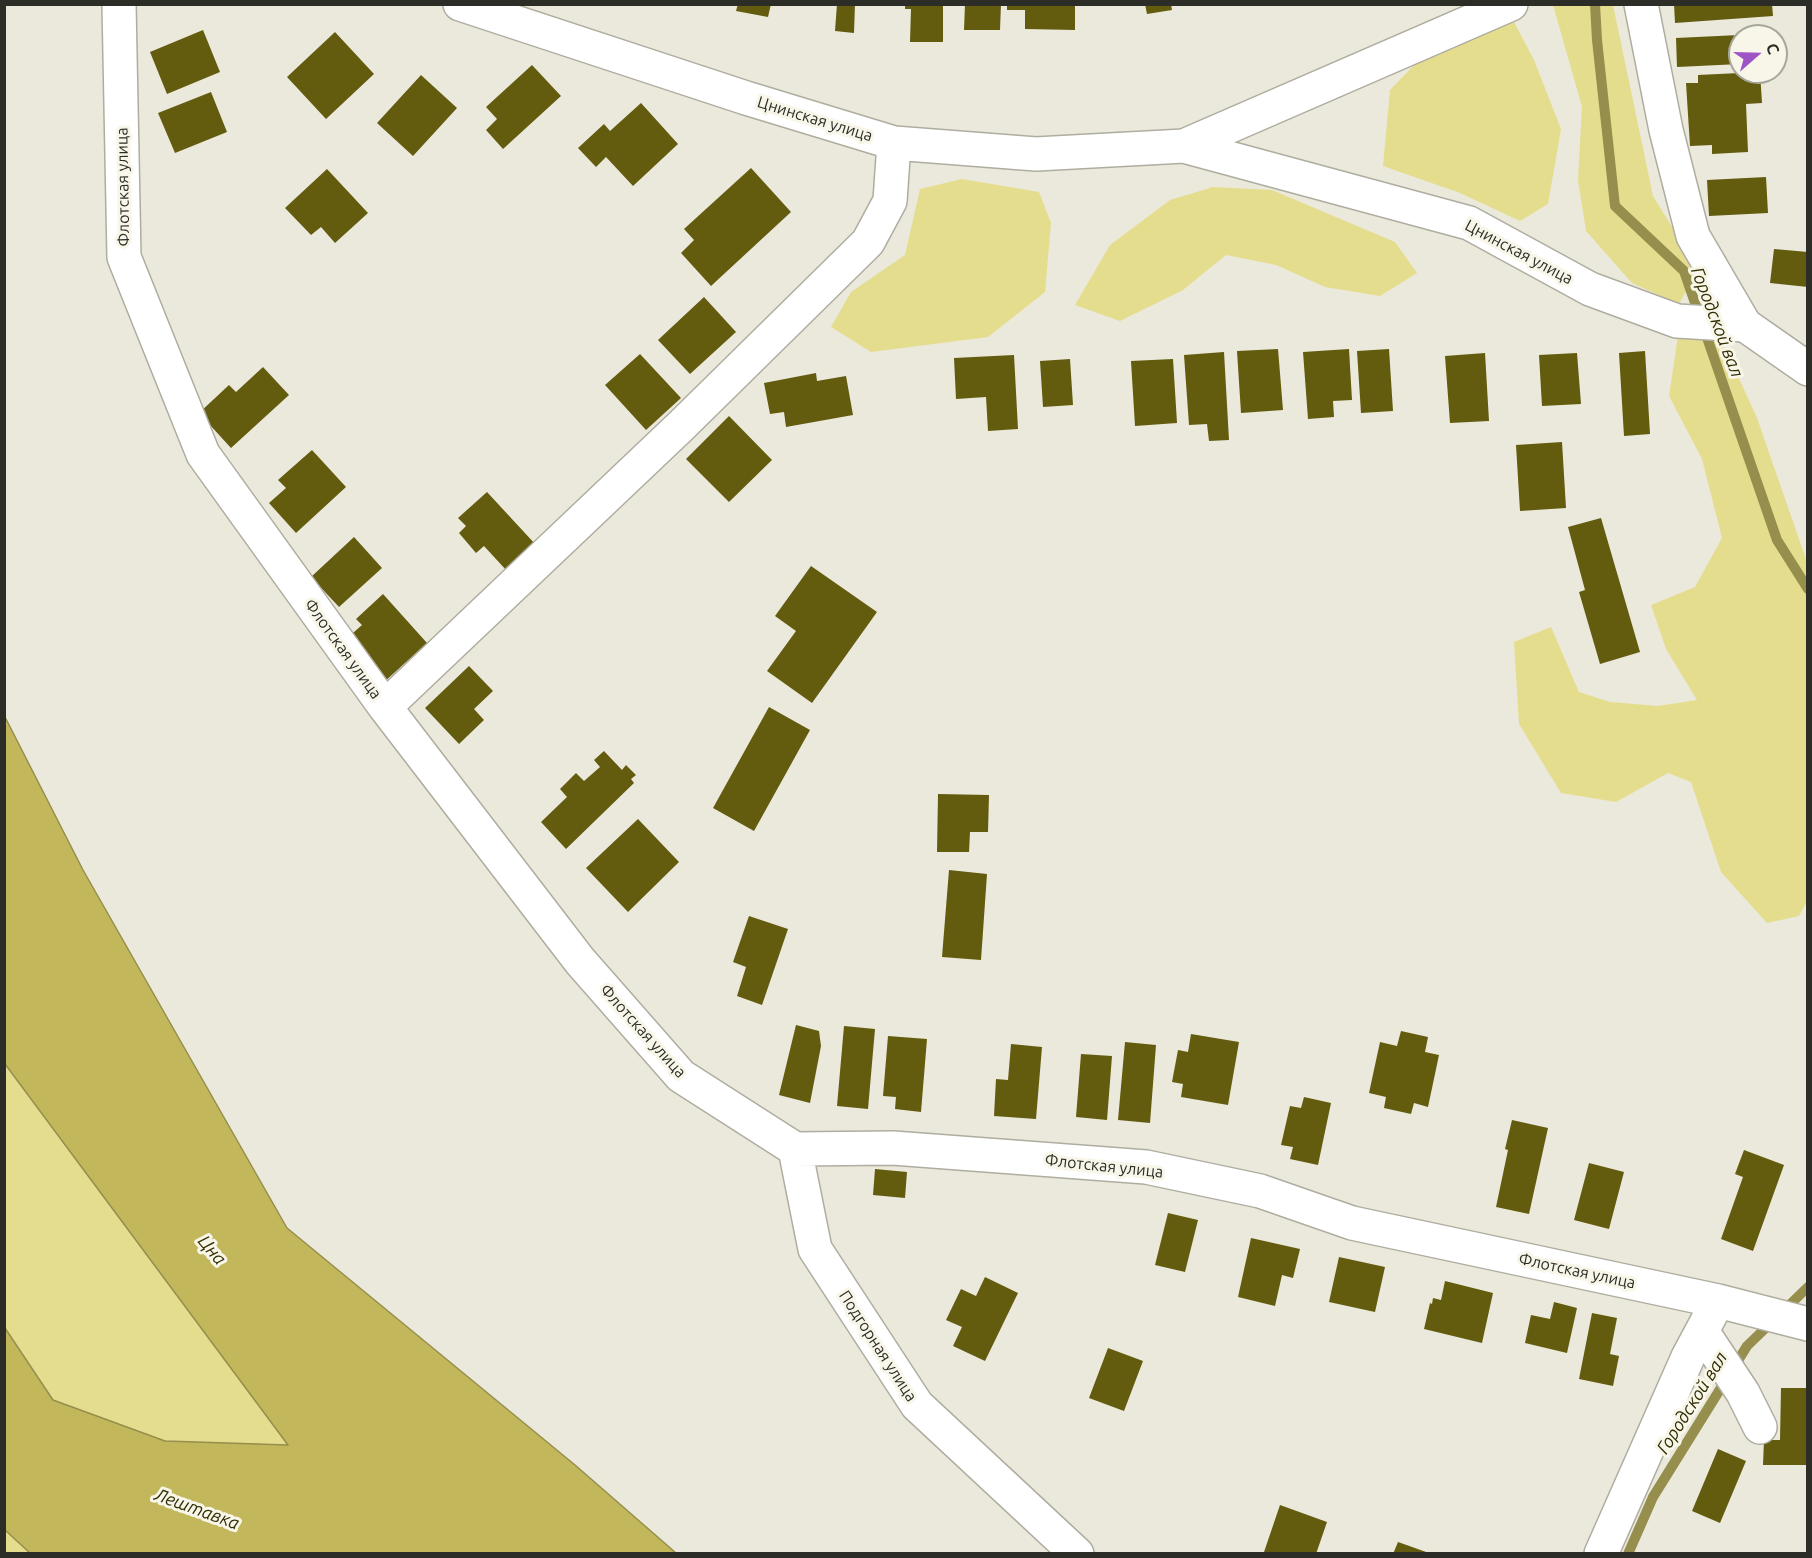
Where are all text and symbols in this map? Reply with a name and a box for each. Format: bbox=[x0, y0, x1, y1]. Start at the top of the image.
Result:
north arrow bbox=[1728, 24, 1788, 84]
text: С bbox=[1763, 41, 1783, 56]
street label: Цнинская улица bbox=[755, 92, 875, 146]
street label: Флотская улица bbox=[112, 127, 134, 247]
street label: Цнинская улица bbox=[1462, 216, 1576, 288]
water label: Городской вал bbox=[1686, 264, 1748, 380]
street label: Флотская улица bbox=[300, 595, 386, 703]
street label: Флотская улица bbox=[596, 980, 690, 1082]
street label: Флотская улица bbox=[1044, 1150, 1164, 1182]
water label: Цна bbox=[193, 1231, 231, 1269]
street label: Флотская улица bbox=[1517, 1249, 1637, 1293]
street label: Подгорная улица bbox=[835, 1287, 921, 1405]
water label: Городской вал bbox=[1652, 1348, 1732, 1458]
water label: Лештавка bbox=[152, 1484, 242, 1534]

